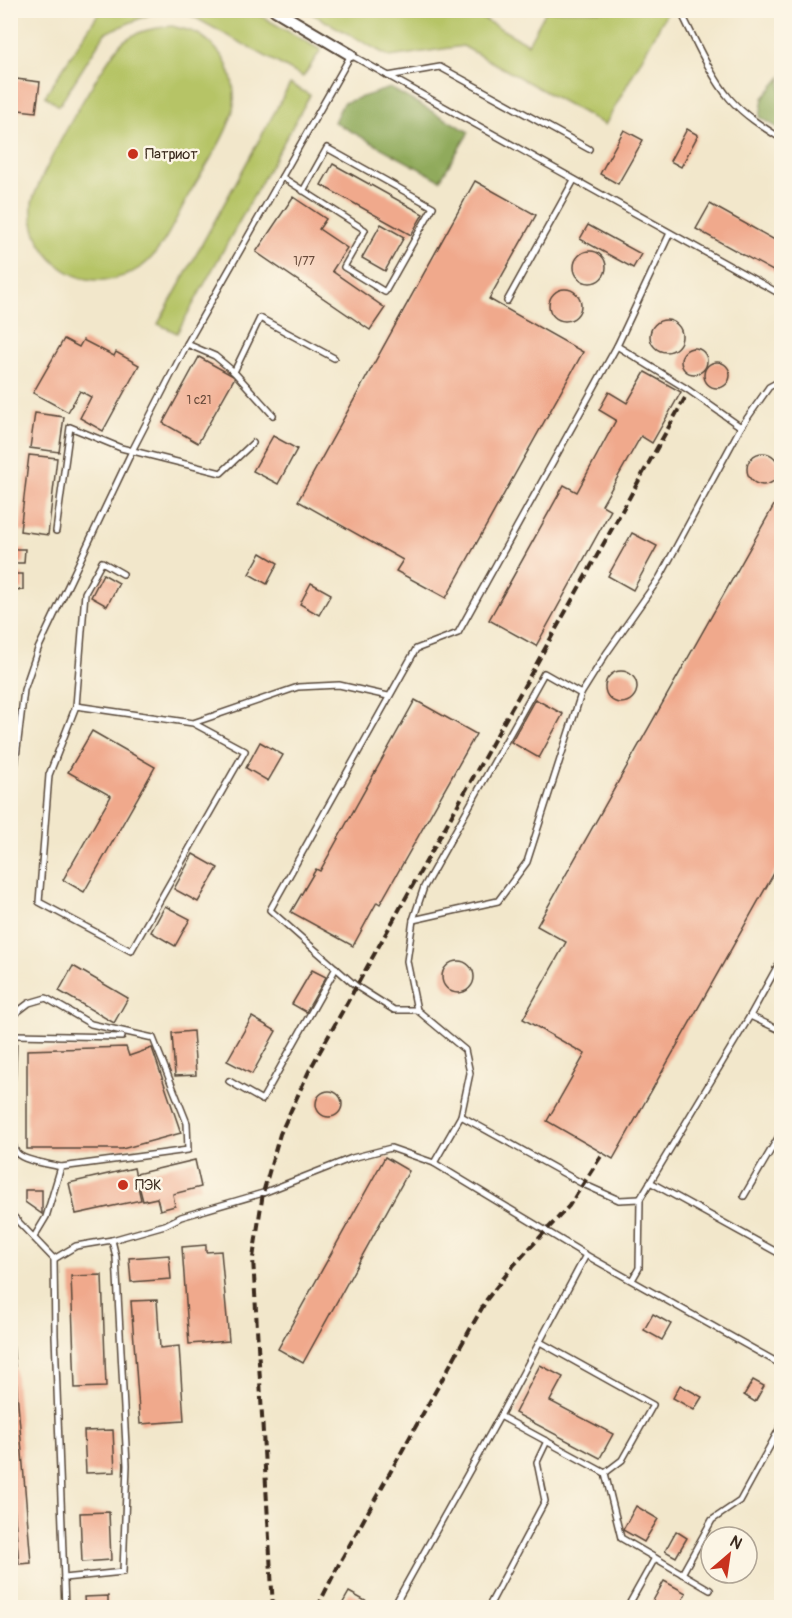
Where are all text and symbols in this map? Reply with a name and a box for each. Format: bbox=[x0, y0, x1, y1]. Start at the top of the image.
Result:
place label: Патриот bbox=[145, 145, 198, 164]
marker: Патриот bbox=[126, 147, 140, 161]
house number: 1/77 bbox=[293, 254, 315, 269]
house number: 1 с21 bbox=[187, 393, 211, 408]
place label: ПЭК bbox=[135, 1176, 162, 1195]
marker: ПЭК bbox=[116, 1178, 130, 1192]
north arrow bbox=[699, 1525, 759, 1585]
text: N bbox=[726, 1531, 746, 1554]

